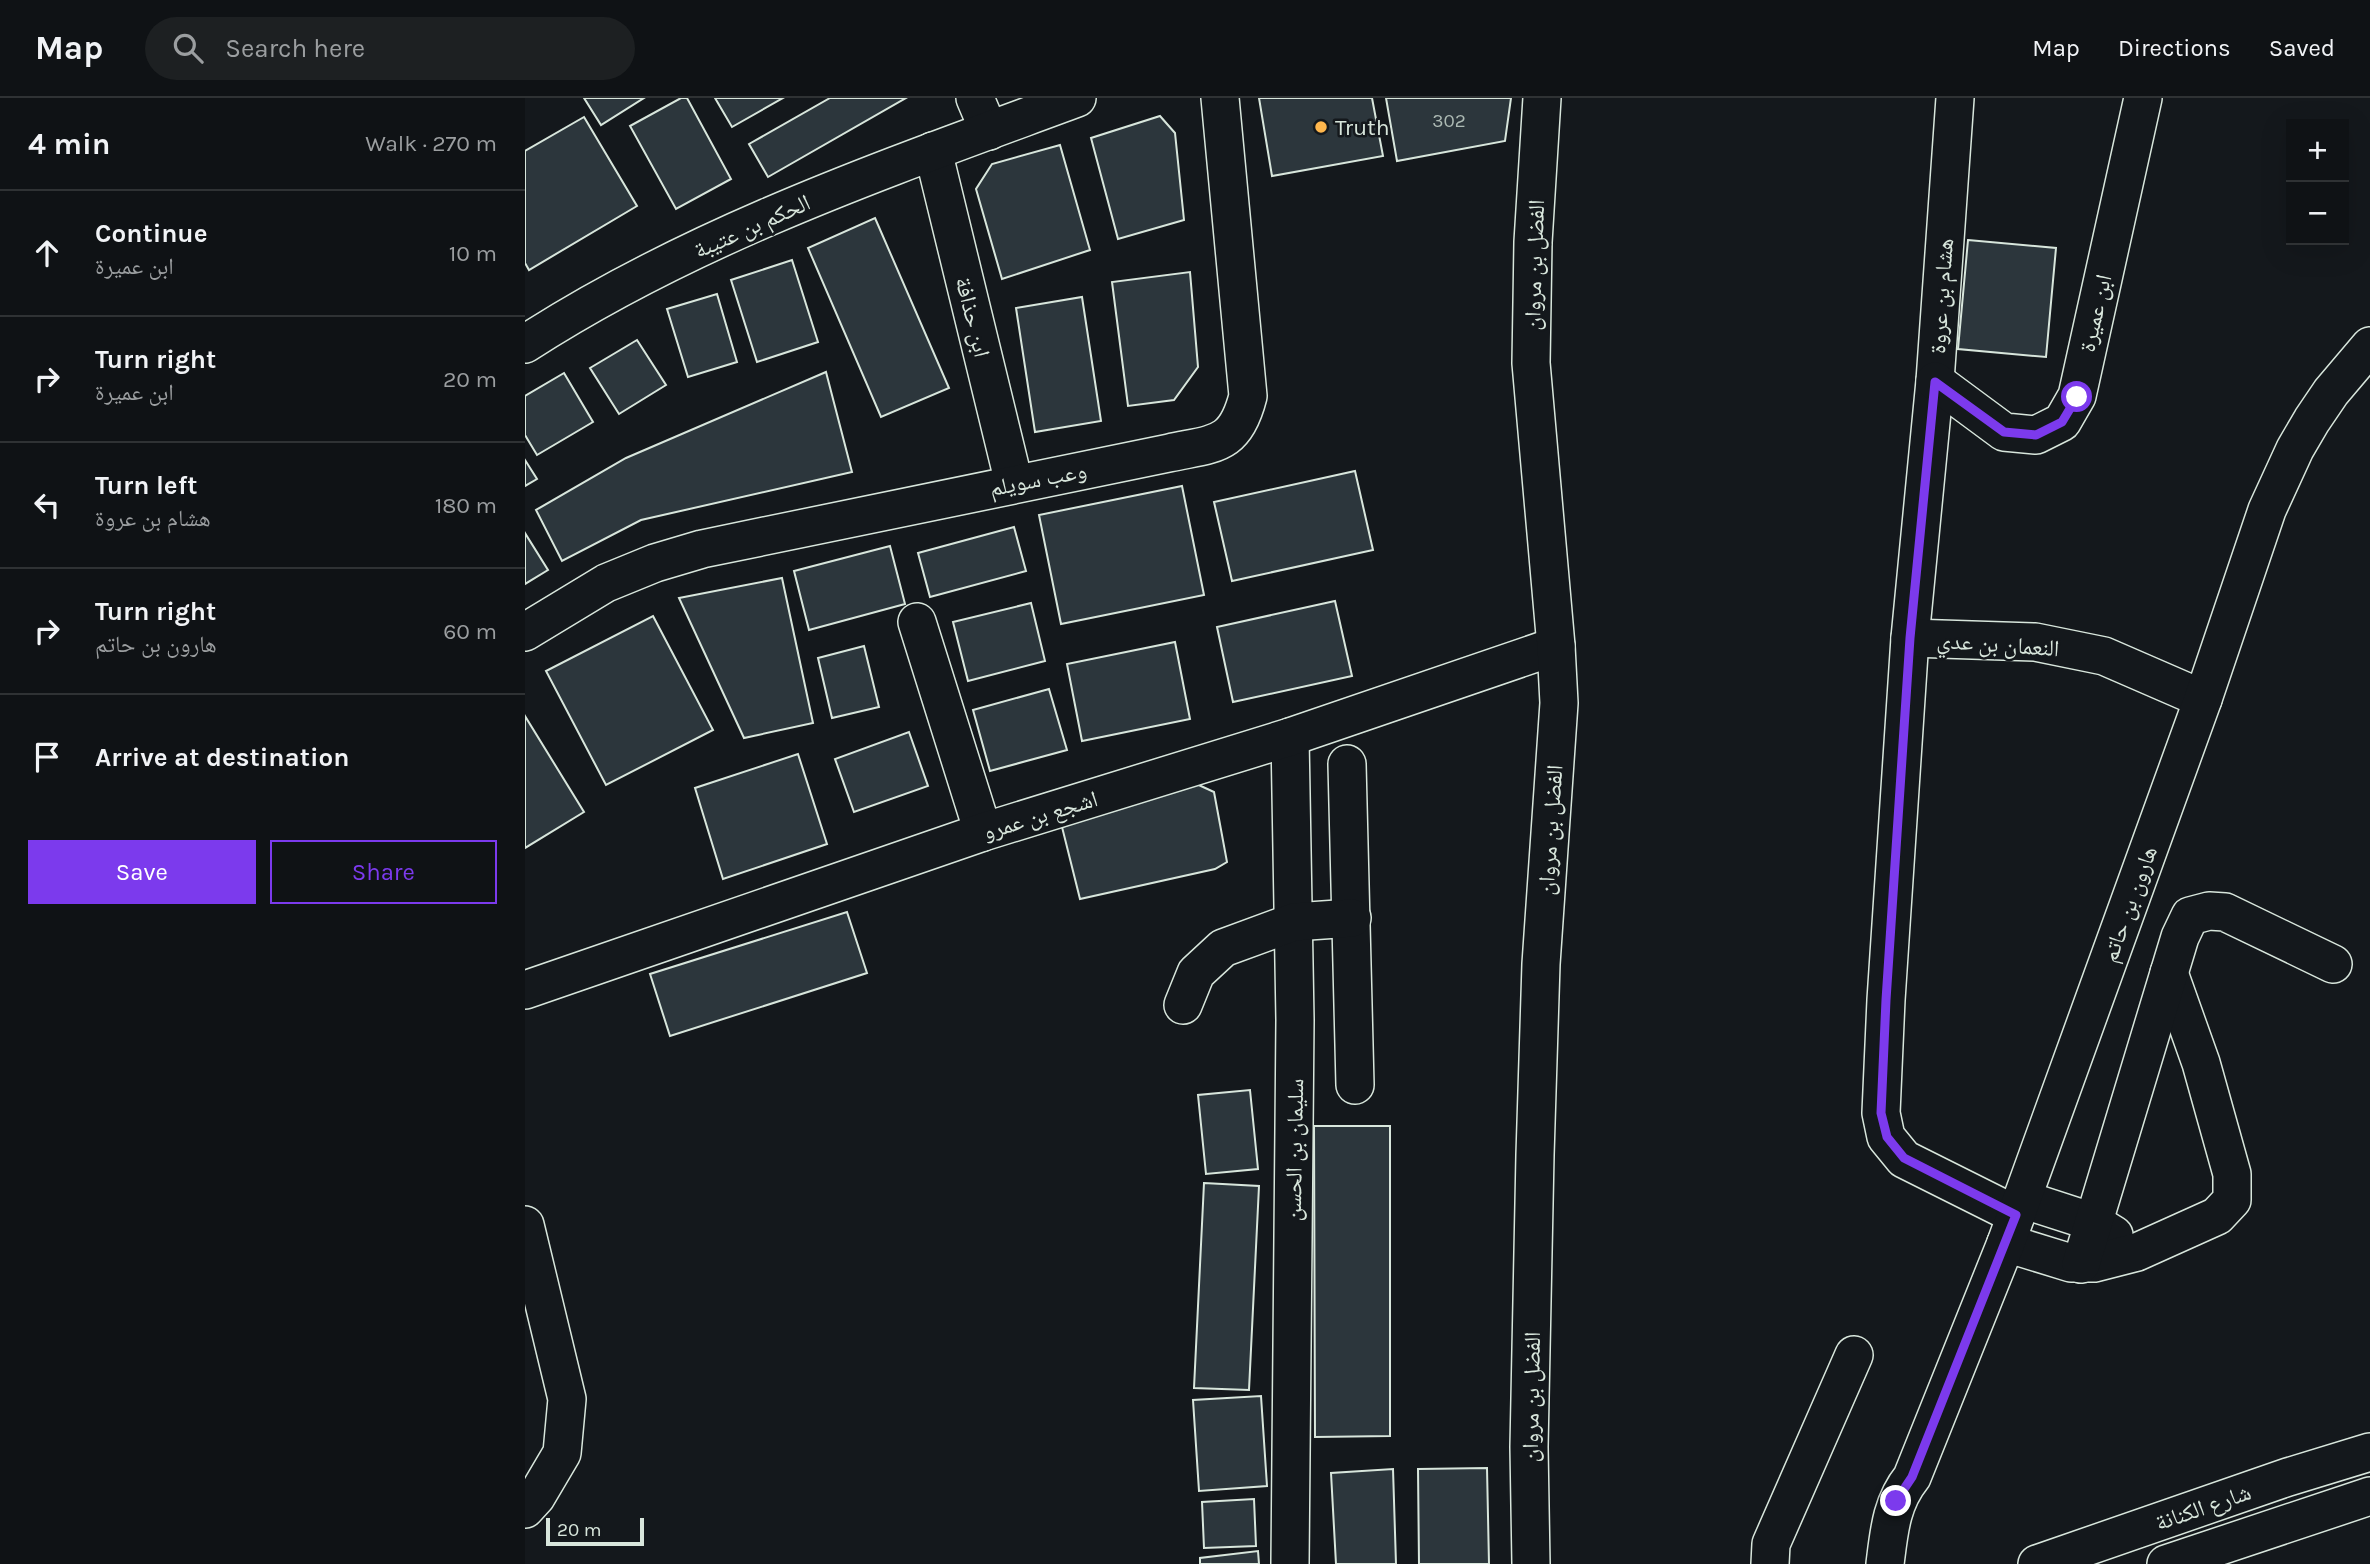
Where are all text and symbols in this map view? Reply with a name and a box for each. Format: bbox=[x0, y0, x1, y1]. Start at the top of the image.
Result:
search box bbox=[145, 17, 635, 80]
text: Map bbox=[35, 29, 103, 67]
icon: search bbox=[169, 29, 207, 67]
text: Search here bbox=[225, 33, 365, 64]
text: Map bbox=[2032, 34, 2080, 62]
text: Directions bbox=[2118, 34, 2231, 62]
text: Saved bbox=[2269, 34, 2335, 62]
house number: 302 bbox=[1432, 110, 1466, 132]
place label: Truth bbox=[1335, 114, 1390, 141]
marker: Truth bbox=[1313, 119, 1329, 135]
map controls bbox=[2286, 119, 2349, 245]
button: + bbox=[2286, 119, 2349, 182]
text: 4 min bbox=[28, 126, 110, 162]
text: Walk · 270 m bbox=[365, 130, 497, 157]
button: − bbox=[2286, 182, 2349, 245]
street label: الحكم بن عتيبة bbox=[690, 189, 815, 266]
street label: الفضل بن مروان bbox=[1519, 199, 1550, 331]
text: Continue bbox=[95, 218, 207, 249]
icon: ahead bbox=[28, 234, 66, 272]
street label: هشام بن عروة bbox=[1924, 237, 1961, 355]
text: 10 m bbox=[449, 240, 497, 267]
text: ابن عميرة bbox=[95, 253, 174, 280]
street label: ابن عميرة bbox=[2073, 272, 2118, 355]
street label: ابن حذافة bbox=[950, 274, 996, 360]
text: Turn right bbox=[95, 344, 216, 375]
icon: right bbox=[28, 360, 66, 398]
text: 20 m bbox=[443, 366, 497, 393]
text: ابن عميرة bbox=[95, 379, 174, 406]
route start bbox=[2061, 381, 2092, 412]
street label: وعب سويلم bbox=[987, 457, 1089, 504]
text: Turn left bbox=[95, 470, 197, 501]
icon: left bbox=[28, 486, 66, 524]
text: 180 m bbox=[435, 492, 497, 519]
text: هشام بن عروة bbox=[95, 505, 211, 532]
text: Turn right bbox=[95, 596, 216, 627]
icon: right bbox=[28, 612, 66, 650]
text: 60 m bbox=[443, 618, 497, 645]
street label: النعمان بن عدي bbox=[1935, 627, 2060, 667]
text: هارون بن حاتم bbox=[95, 631, 217, 658]
icon: arrive bbox=[28, 738, 66, 776]
text: Arrive at destination bbox=[95, 742, 349, 773]
street label: الفضل بن مروان bbox=[1532, 764, 1569, 896]
street label: اشجع بن عمرو bbox=[979, 785, 1101, 847]
button: Save bbox=[28, 840, 256, 904]
button: Share bbox=[270, 840, 497, 904]
street label: هارون بن حاتم bbox=[2096, 842, 2165, 967]
street label: سليمان بن الحسن bbox=[1280, 1078, 1309, 1222]
street label: الفضل بن مروان bbox=[1517, 1331, 1546, 1463]
street label: شارع الكنانة bbox=[2152, 1479, 2255, 1537]
route end bbox=[1880, 1485, 1911, 1516]
scale bar bbox=[546, 1515, 644, 1547]
text: 20 m bbox=[557, 1519, 602, 1541]

